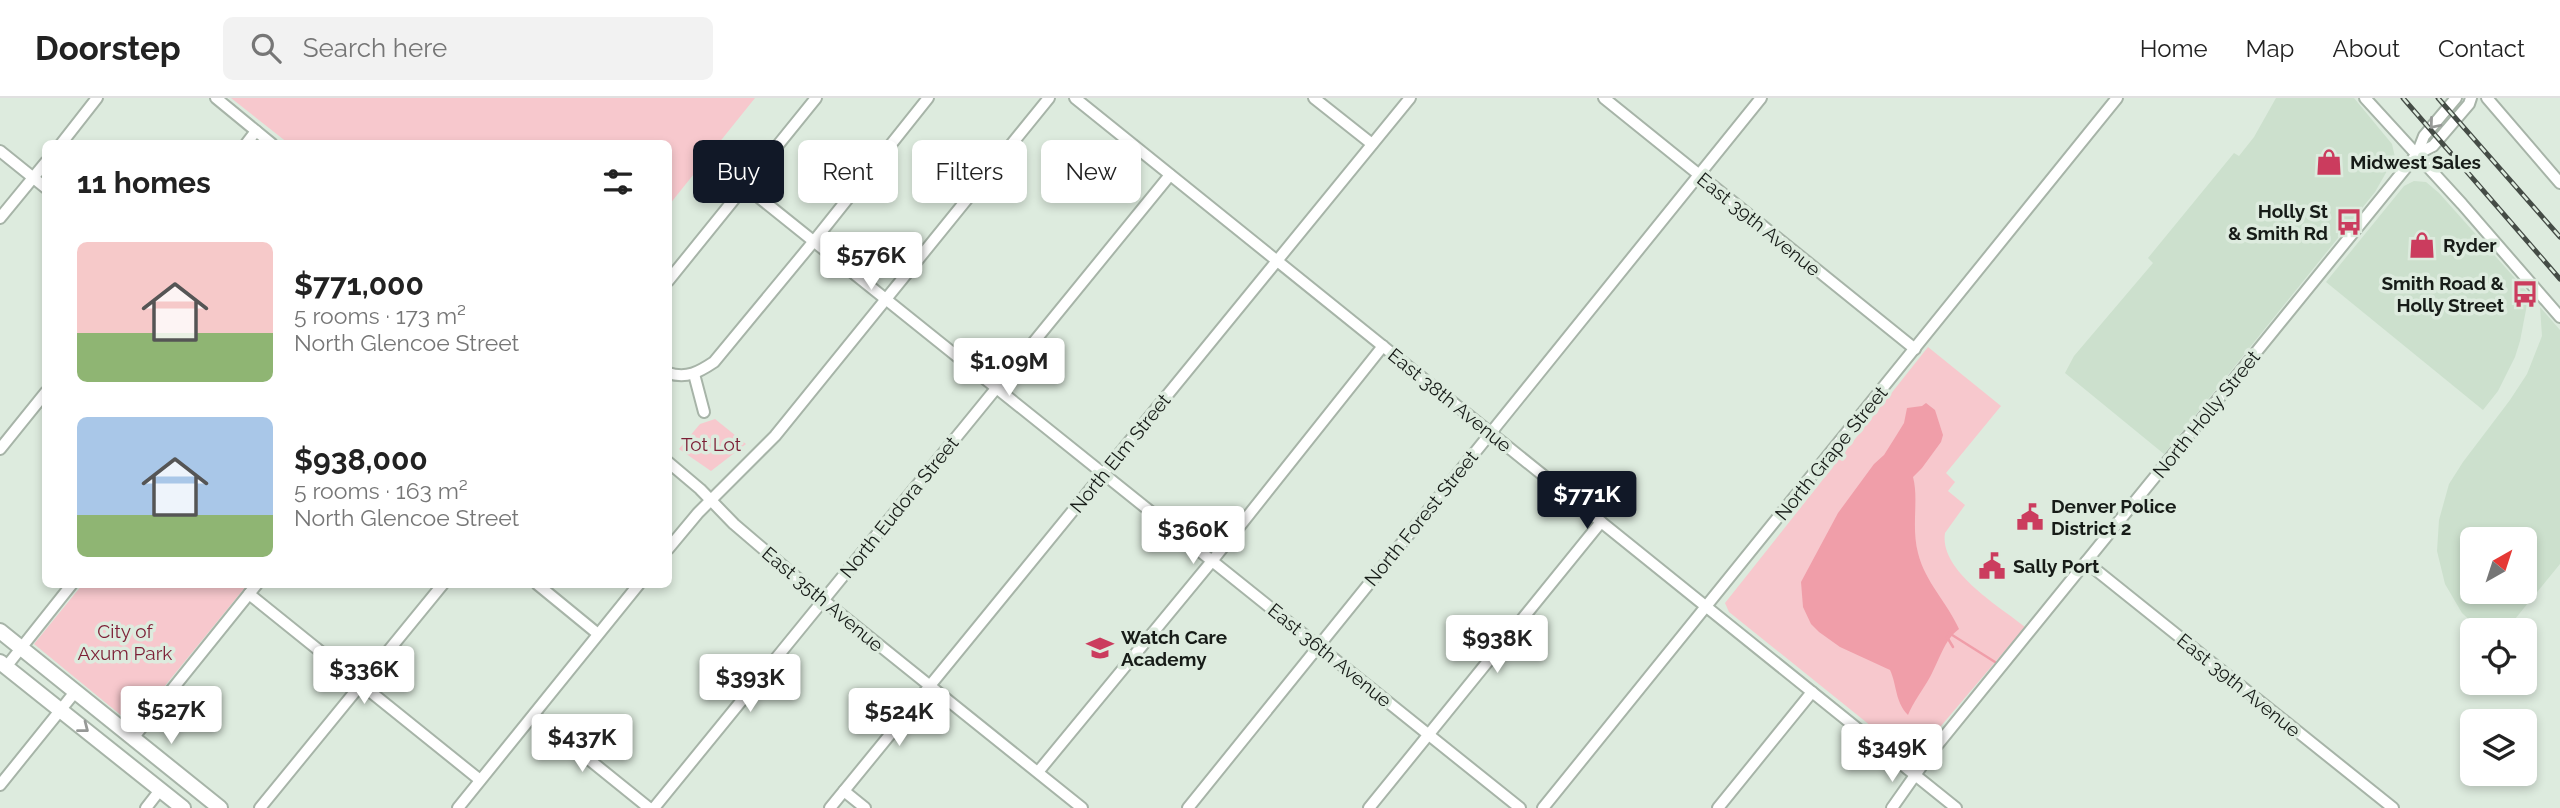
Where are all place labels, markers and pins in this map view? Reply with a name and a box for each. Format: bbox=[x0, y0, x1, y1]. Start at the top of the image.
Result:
shop icon: Midwest Sales bbox=[2314, 147, 2344, 177]
place label: Midwest Sales bbox=[2350, 151, 2481, 173]
place label: Holly St & Smith Rd bbox=[2228, 200, 2329, 244]
bus stop icon: Holly St & Smith Rd bbox=[2334, 207, 2364, 237]
shop icon: Ryder bbox=[2407, 230, 2437, 260]
pin: $576K bbox=[822, 232, 920, 292]
place label: Ryder bbox=[2443, 234, 2497, 256]
place label: Smith Road & Holly Street bbox=[2381, 272, 2505, 316]
bus stop icon: Smith Road & Holly Street bbox=[2510, 279, 2540, 309]
pin: $1.09M bbox=[952, 338, 1066, 398]
pin: $771K bbox=[1538, 472, 1636, 531]
place label: Denver Police District 2 bbox=[2051, 495, 2176, 539]
public building icon: Denver Police District 2 bbox=[2015, 502, 2045, 532]
pin: $360K bbox=[1144, 506, 1242, 566]
public building icon: Sally Port bbox=[1977, 551, 2007, 581]
place label: Sally Port bbox=[2013, 555, 2100, 577]
pin: $938K bbox=[1448, 616, 1546, 675]
place label: Watch Care Academy bbox=[1121, 626, 1227, 670]
school or university icon: Watch Care Academy bbox=[1085, 633, 1115, 663]
pin: $336K bbox=[315, 646, 413, 706]
pin: $393K bbox=[701, 654, 799, 714]
pin: $527K bbox=[122, 686, 220, 746]
pin: $524K bbox=[850, 688, 948, 748]
pin: $437K bbox=[533, 714, 631, 774]
pin: $349K bbox=[1843, 724, 1941, 784]

